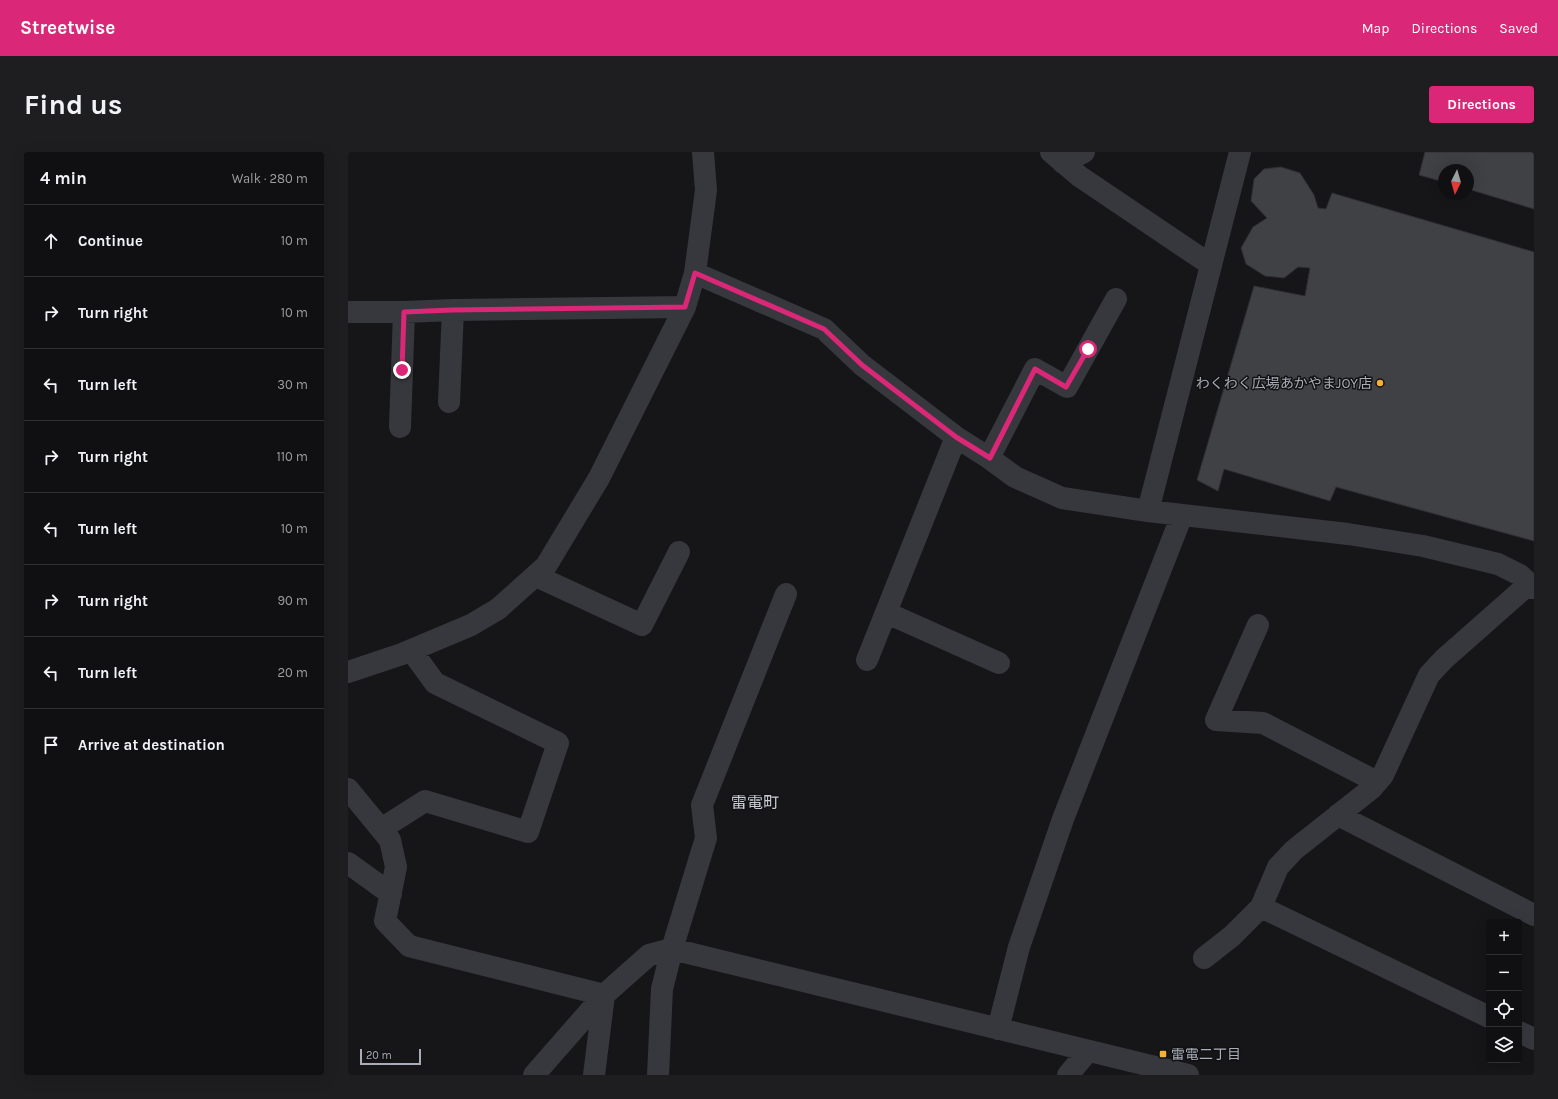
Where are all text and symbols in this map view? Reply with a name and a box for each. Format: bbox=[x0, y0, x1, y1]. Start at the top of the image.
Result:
text: Streetwise bbox=[20, 17, 115, 39]
text: Map bbox=[1362, 20, 1390, 37]
text: Directions bbox=[1412, 20, 1477, 37]
text: Saved bbox=[1499, 20, 1538, 37]
button: Directions bbox=[1429, 86, 1534, 123]
text: Find us bbox=[24, 88, 123, 121]
north arrow bbox=[1438, 164, 1474, 200]
text: 4 min bbox=[40, 168, 87, 188]
text: Walk · 280 m bbox=[232, 171, 308, 186]
icon: ahead bbox=[40, 230, 62, 252]
text: Continue bbox=[78, 232, 143, 250]
text: 10 m bbox=[281, 233, 308, 248]
icon: right bbox=[40, 302, 62, 324]
text: Turn right bbox=[78, 304, 148, 322]
text: 10 m bbox=[281, 305, 308, 320]
route start bbox=[1079, 340, 1097, 358]
route end bbox=[393, 361, 411, 379]
icon: left bbox=[40, 374, 62, 396]
place label: わくわく広場あかやまJOY店 bbox=[1196, 375, 1372, 392]
text: Turn left bbox=[78, 376, 137, 394]
text: 30 m bbox=[277, 377, 308, 392]
marker: わくわく広場あかやまJOY店 bbox=[1375, 378, 1385, 388]
icon: right bbox=[40, 446, 62, 468]
text: Turn right bbox=[78, 448, 148, 466]
text: 110 m bbox=[276, 449, 308, 464]
icon: left bbox=[40, 518, 62, 540]
text: Turn left bbox=[78, 520, 137, 538]
text: 10 m bbox=[281, 521, 308, 536]
icon: right bbox=[40, 590, 62, 612]
text: Turn right bbox=[78, 592, 148, 610]
text: 90 m bbox=[277, 593, 308, 608]
icon: left bbox=[40, 662, 62, 684]
text: Turn left bbox=[78, 664, 137, 682]
text: 20 m bbox=[278, 665, 308, 680]
icon: arrive bbox=[40, 734, 62, 756]
text: Arrive at destination bbox=[78, 736, 225, 754]
district label: 雷電町 bbox=[731, 793, 779, 812]
map controls bbox=[1486, 919, 1522, 1063]
button: + bbox=[1486, 919, 1522, 955]
button: − bbox=[1486, 955, 1522, 991]
button: locate bbox=[1486, 991, 1522, 1027]
button: layers bbox=[1486, 1027, 1522, 1063]
place label: 雷電二丁目 bbox=[1171, 1046, 1241, 1063]
scale bar bbox=[360, 1047, 421, 1066]
text: 20 m bbox=[366, 1049, 392, 1062]
marker: 雷電二丁目 bbox=[1158, 1049, 1168, 1059]

